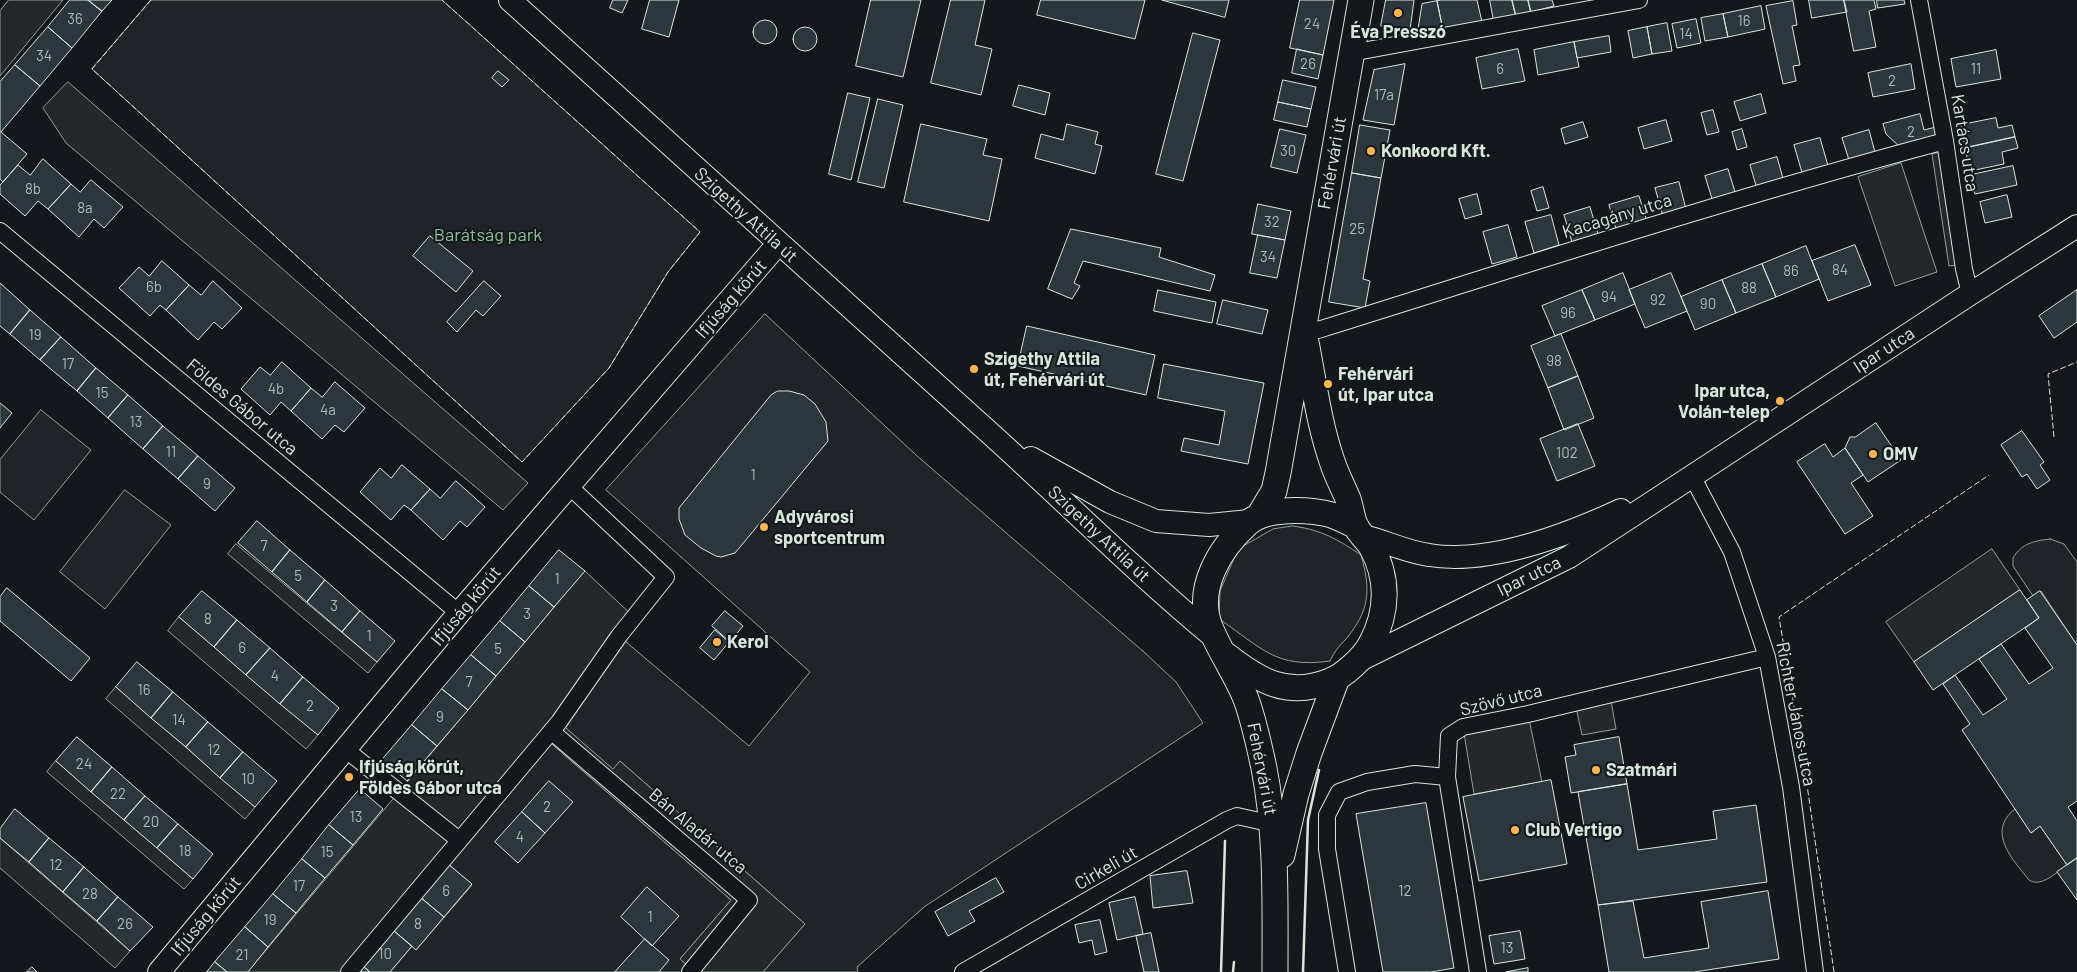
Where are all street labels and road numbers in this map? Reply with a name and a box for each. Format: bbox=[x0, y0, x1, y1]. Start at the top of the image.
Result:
street label: Kartács utca bbox=[1947, 93, 1983, 193]
street label: Fehérvári út bbox=[1313, 115, 1351, 211]
street label: Szigethy Attila út bbox=[690, 163, 802, 267]
street label: Kacagány utca bbox=[1560, 189, 1674, 243]
street label: Ifjúság körút bbox=[691, 255, 771, 343]
street label: Ipar utca bbox=[1849, 322, 1919, 378]
street label: Földes Gábor utca bbox=[182, 354, 302, 460]
street label: Szigethy Attila út bbox=[1043, 481, 1155, 587]
street label: Ipar utca bbox=[1494, 551, 1564, 601]
street label: Ifjúság körút bbox=[426, 562, 506, 650]
street label: Richter János utca bbox=[1771, 640, 1821, 788]
street label: Szövő utca bbox=[1458, 679, 1544, 721]
street label: Fehérvári út bbox=[1242, 721, 1282, 817]
street label: Bán Aladár utca bbox=[644, 784, 752, 878]
street label: Cirkeli út bbox=[1071, 841, 1141, 895]
street label: Ifjúság körút bbox=[166, 872, 246, 960]

